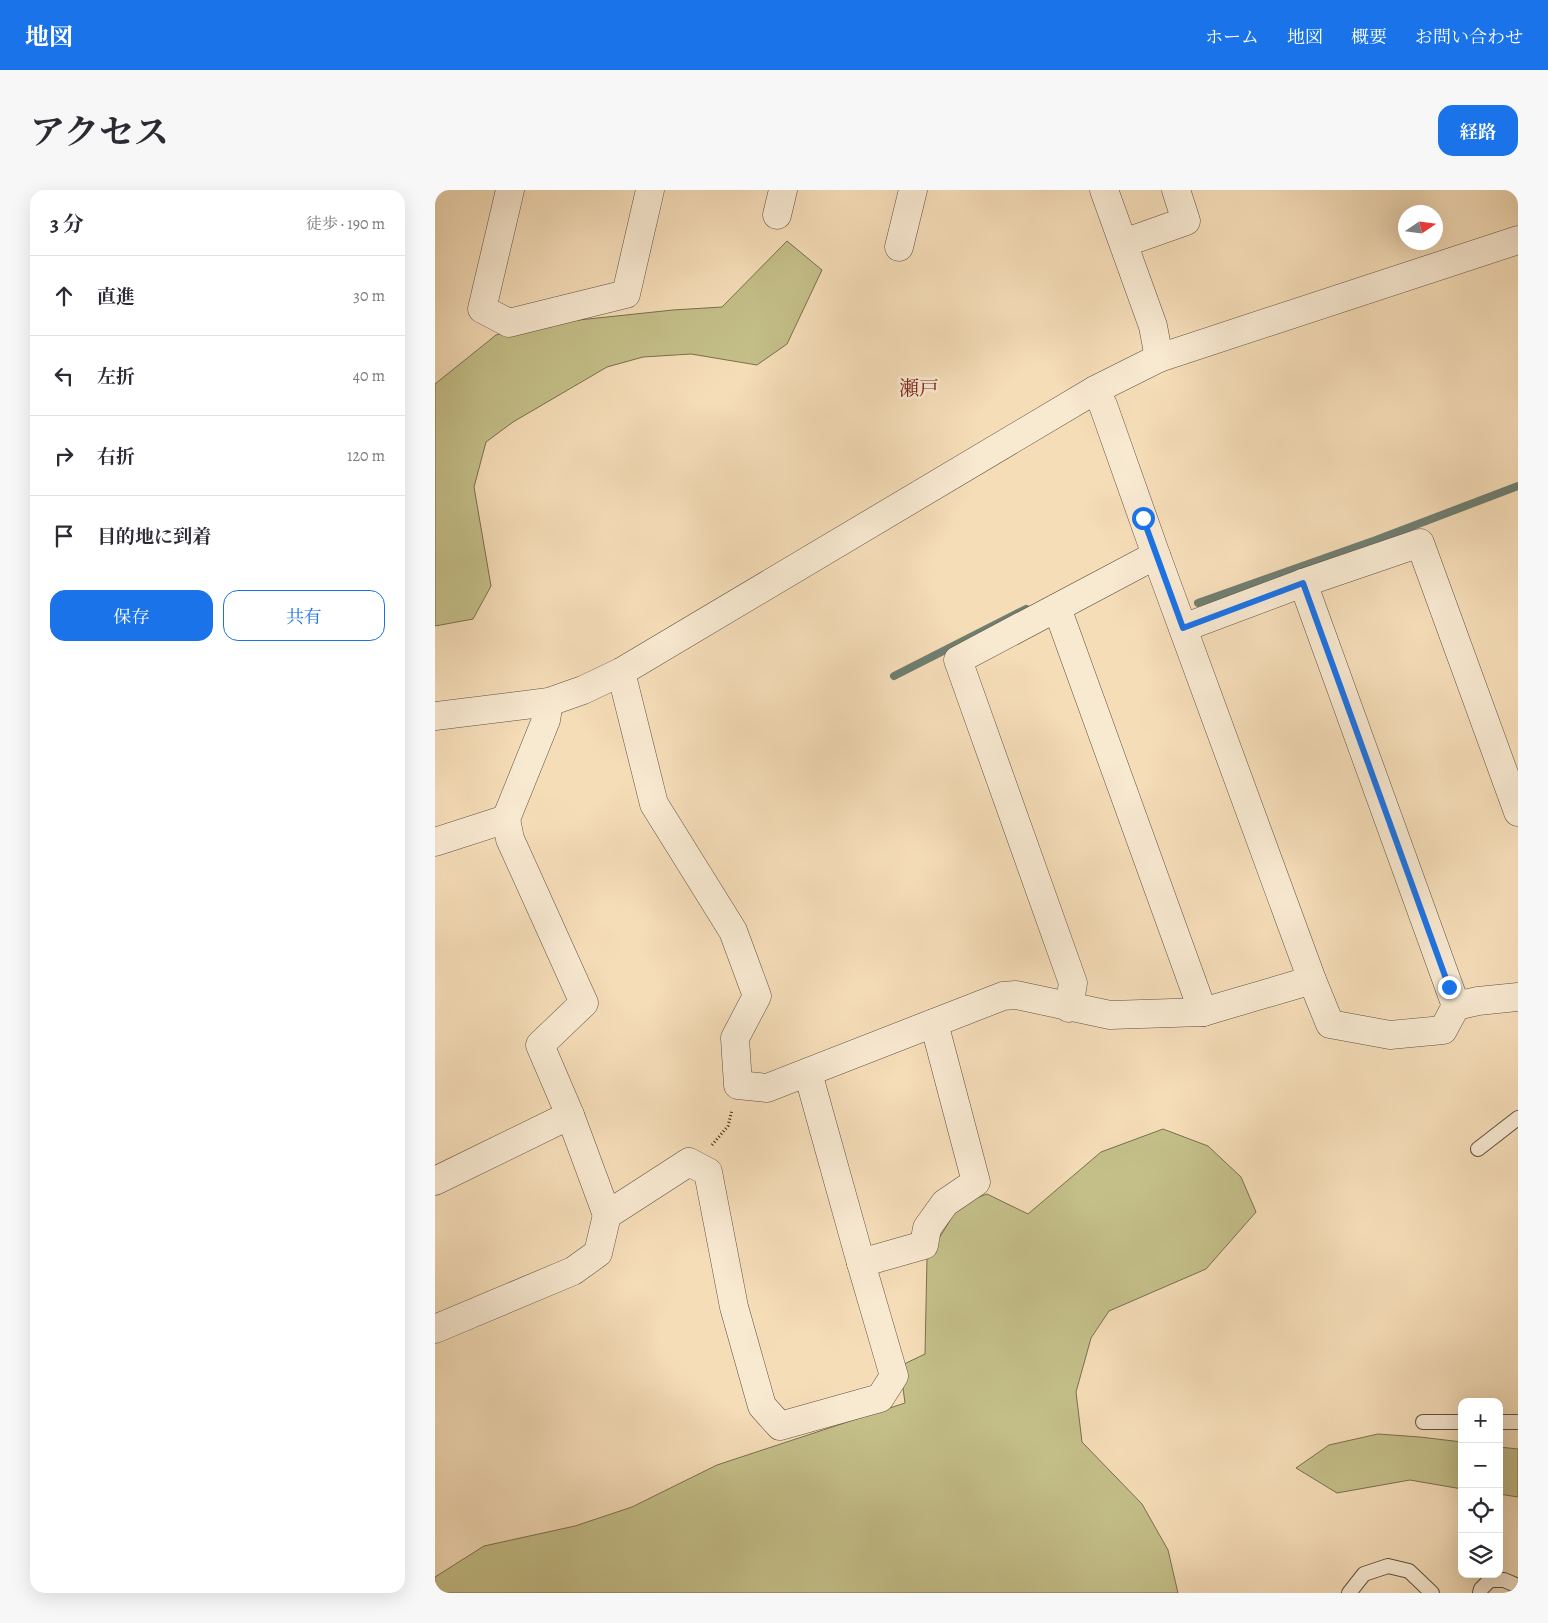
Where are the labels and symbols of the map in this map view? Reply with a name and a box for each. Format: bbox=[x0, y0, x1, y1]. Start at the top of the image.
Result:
north arrow bbox=[1398, 205, 1443, 250]
district label: 瀬戸 bbox=[899, 375, 939, 402]
route start bbox=[1132, 507, 1155, 530]
route end bbox=[1438, 976, 1461, 999]

